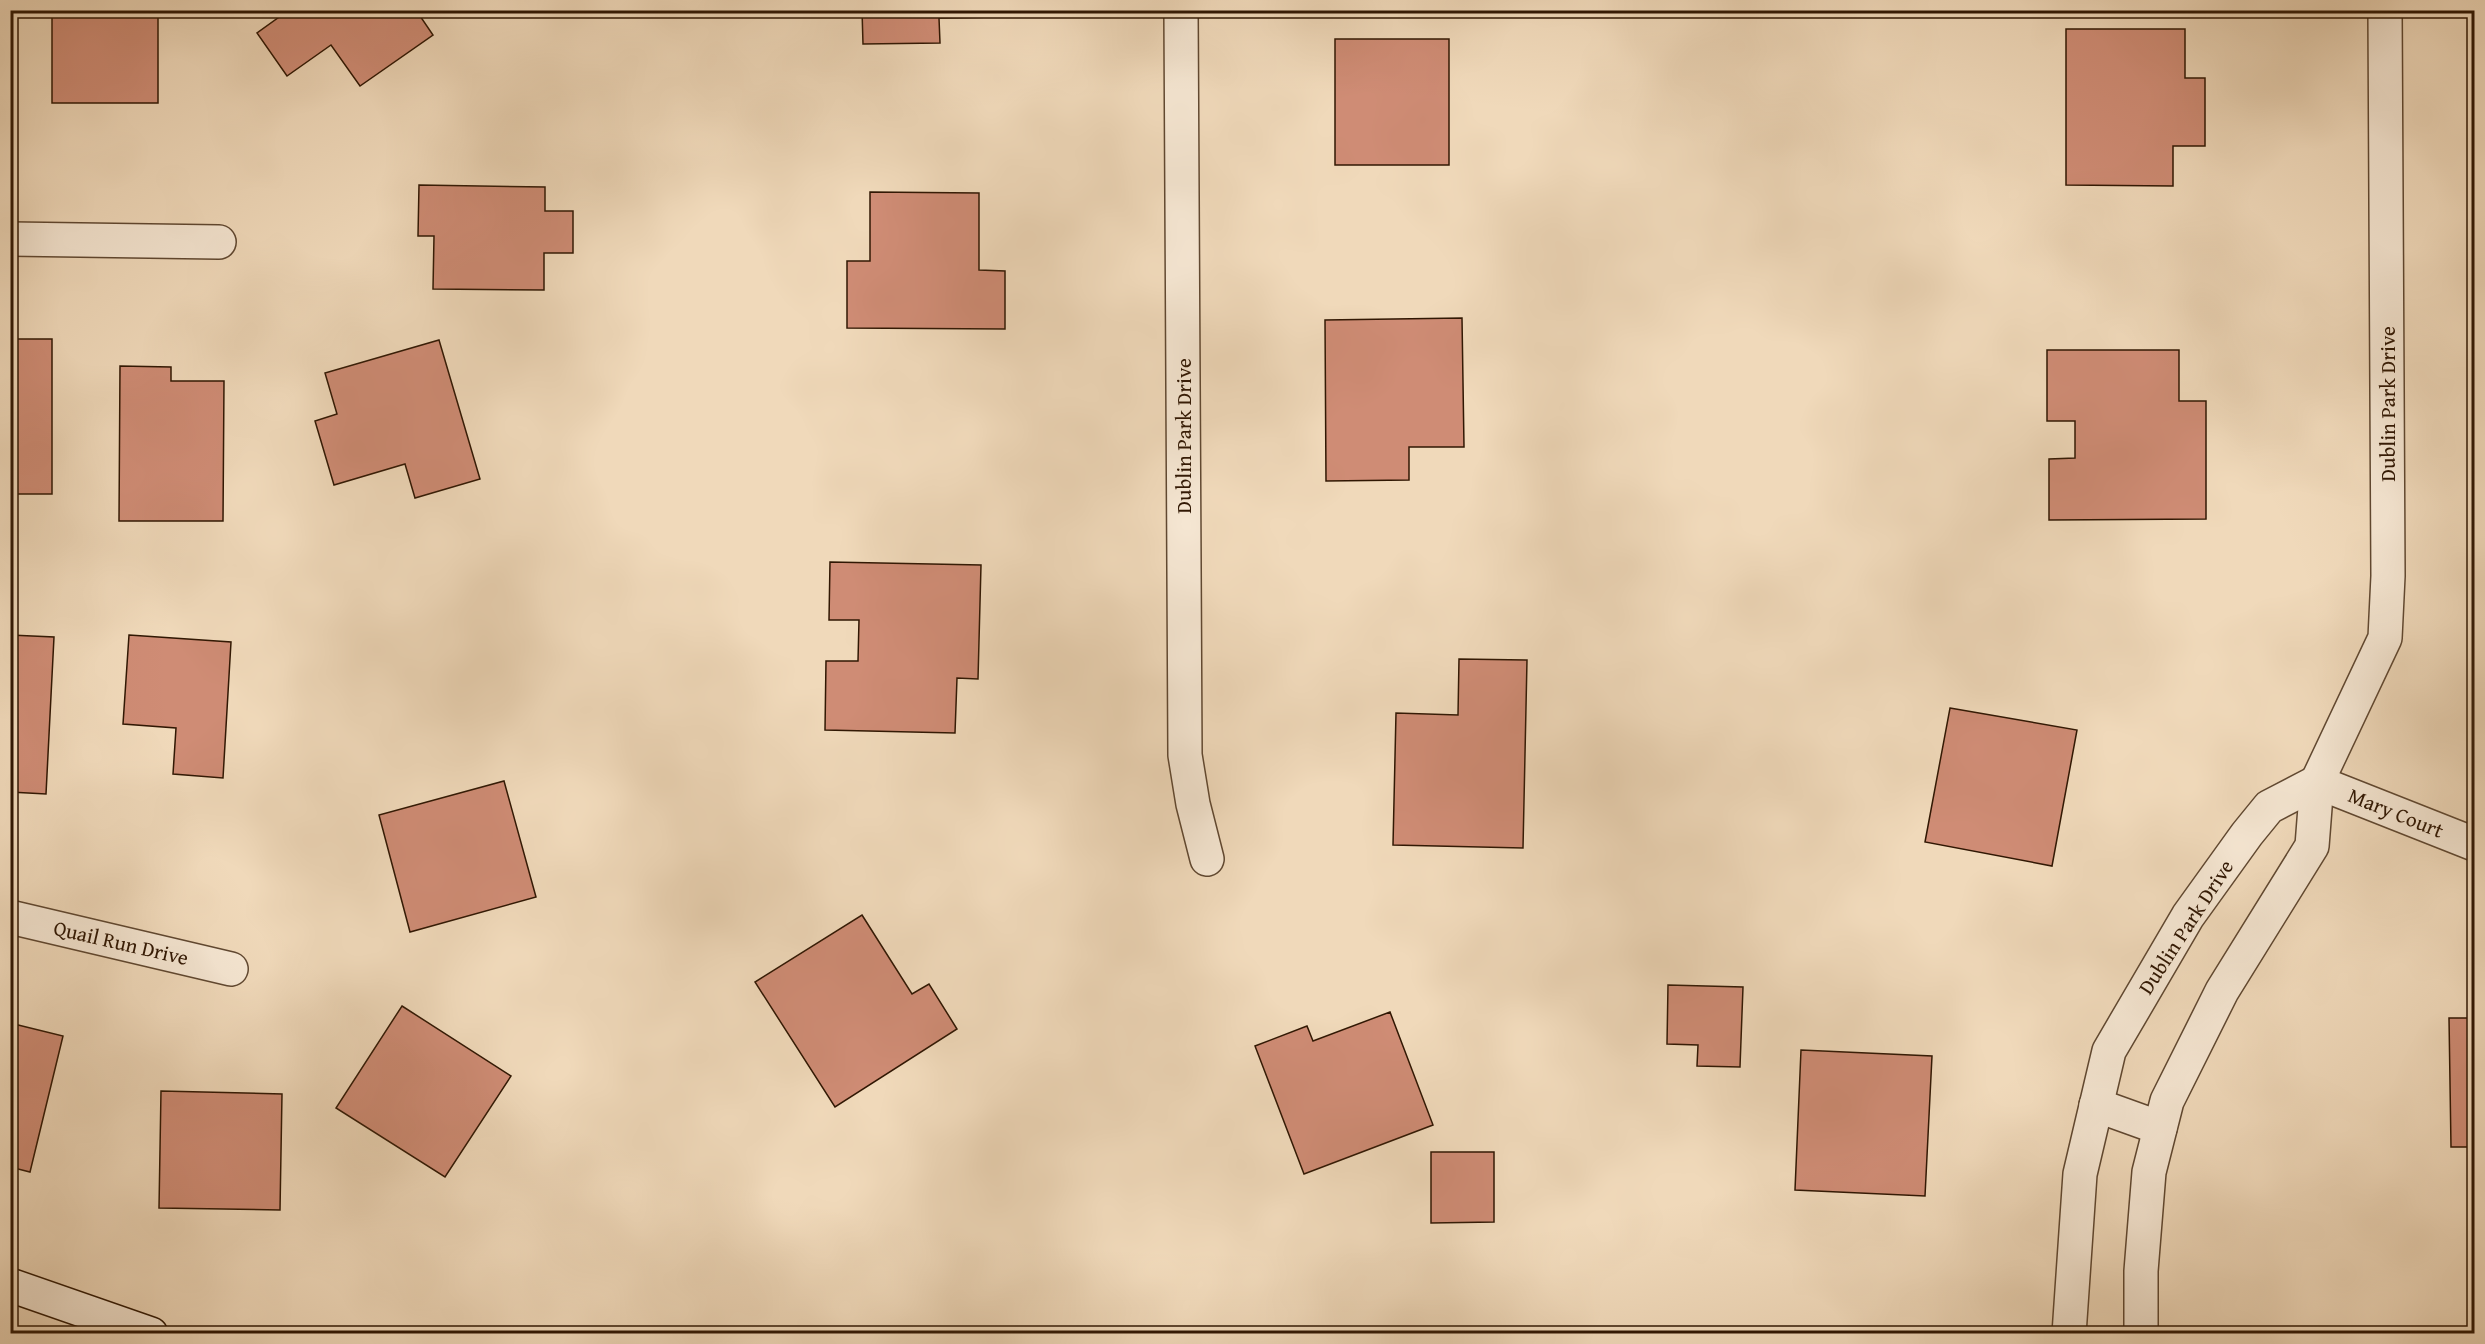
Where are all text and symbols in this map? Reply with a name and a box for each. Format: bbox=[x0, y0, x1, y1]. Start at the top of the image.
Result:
street label: Dublin Park Drive bbox=[2372, 326, 2403, 482]
street label: Dublin Park Drive bbox=[1168, 358, 1199, 514]
street label: Mary Court bbox=[2344, 779, 2449, 846]
street label: Dublin Park Drive bbox=[2130, 853, 2241, 1000]
street label: Quail Run Drive bbox=[51, 912, 192, 973]

